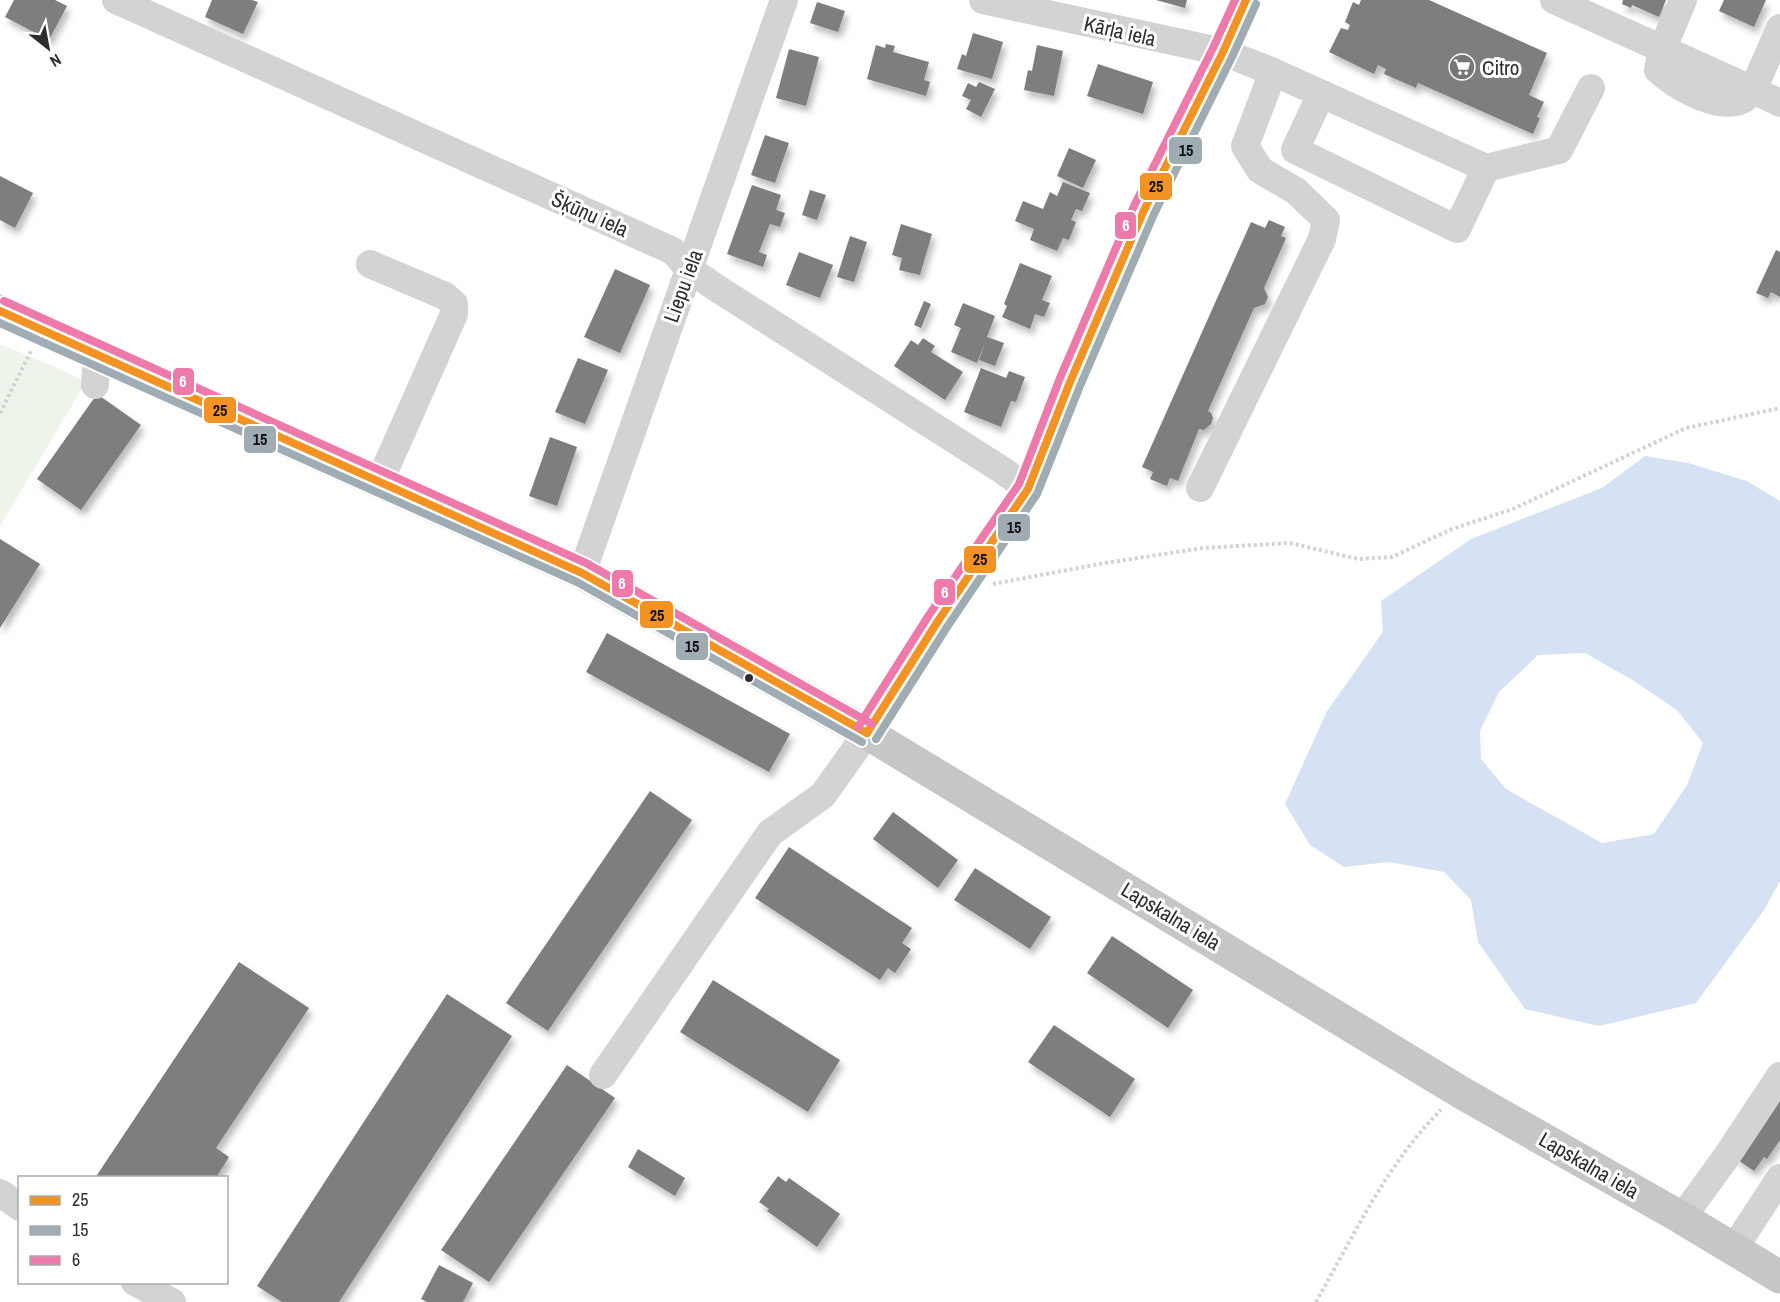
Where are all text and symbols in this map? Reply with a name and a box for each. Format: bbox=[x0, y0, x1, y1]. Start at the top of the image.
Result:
street label: Kārļa iela bbox=[1081, 9, 1159, 53]
north arrow bbox=[18, 18, 78, 78]
text: N bbox=[46, 49, 65, 73]
supermarket icon: Citro bbox=[1447, 52, 1477, 82]
place label: Citro bbox=[1482, 53, 1519, 82]
line badge: 15 bbox=[1168, 136, 1203, 165]
text: 15 bbox=[1179, 139, 1193, 161]
line badge: 25 bbox=[1139, 172, 1173, 201]
text: 25 bbox=[1149, 175, 1163, 197]
street label: Šķūņu iela bbox=[547, 184, 633, 244]
line badge: 6 bbox=[1114, 211, 1137, 240]
text: 6 bbox=[1122, 214, 1130, 236]
street label: Liepu iela bbox=[656, 245, 710, 327]
line badge: 6 bbox=[172, 367, 195, 396]
text: 6 bbox=[179, 370, 187, 392]
line badge: 25 bbox=[203, 396, 237, 424]
text: 25 bbox=[213, 399, 227, 421]
line badge: 15 bbox=[243, 425, 277, 454]
text: 15 bbox=[253, 428, 267, 450]
line badge: 15 bbox=[997, 513, 1031, 542]
text: 15 bbox=[1007, 516, 1021, 538]
line badge: 25 bbox=[963, 545, 997, 574]
text: 25 bbox=[973, 548, 987, 570]
line badge: 6 bbox=[611, 569, 634, 598]
text: 6 bbox=[618, 572, 626, 594]
line badge: 6 bbox=[933, 578, 956, 606]
text: 6 bbox=[941, 581, 949, 603]
line badge: 25 bbox=[639, 600, 674, 629]
text: 25 bbox=[650, 604, 664, 626]
line badge: 15 bbox=[675, 632, 709, 661]
text: 15 bbox=[685, 635, 699, 657]
unlabelled marker bbox=[743, 672, 755, 684]
street label: Lapskalna iela bbox=[1116, 875, 1226, 957]
street label: Lapskalna iela bbox=[1534, 1125, 1645, 1206]
legend bbox=[18, 1176, 228, 1284]
text: 25 bbox=[72, 1187, 88, 1212]
text: 15 bbox=[72, 1217, 88, 1242]
text: 6 bbox=[72, 1247, 80, 1272]

